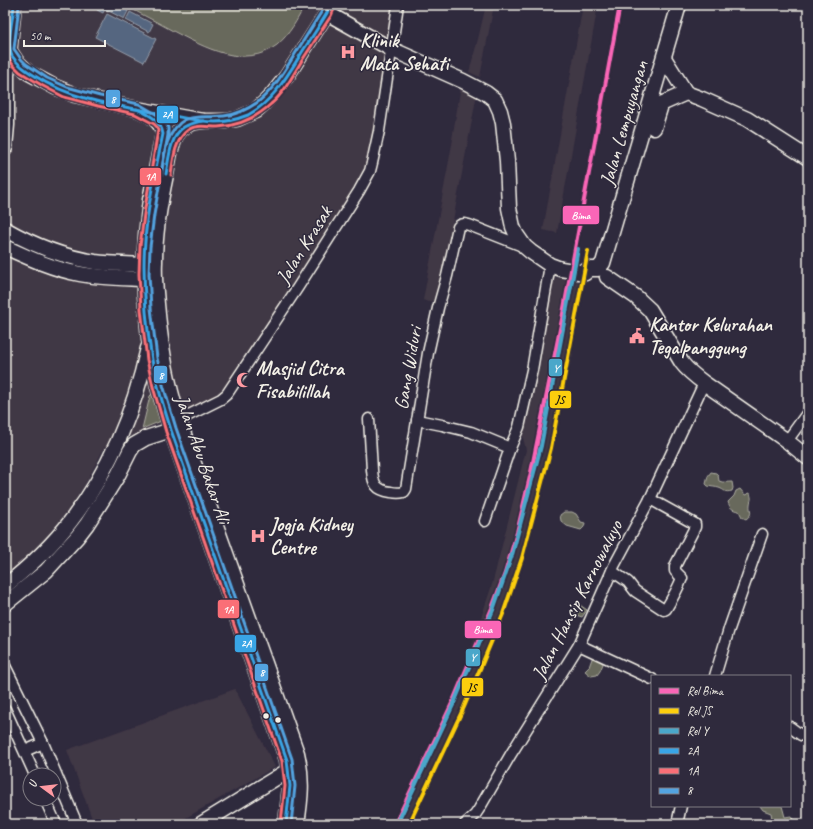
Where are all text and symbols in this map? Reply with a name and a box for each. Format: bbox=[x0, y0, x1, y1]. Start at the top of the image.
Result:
scale bar bbox=[24, 22, 105, 48]
text: 50 m bbox=[30, 28, 52, 44]
place label: Klinik Mata Sehati bbox=[360, 28, 452, 76]
hospital icon: Klinik Mata Sehati bbox=[339, 43, 357, 61]
street label: Jalan Lempuyangan bbox=[594, 57, 654, 189]
line badge: 8 bbox=[105, 89, 121, 108]
text: 8 bbox=[111, 92, 118, 106]
line badge: 2A bbox=[156, 105, 179, 124]
text: 2A bbox=[162, 107, 174, 121]
line badge: 1A bbox=[139, 167, 162, 186]
text: 1A bbox=[145, 169, 157, 183]
street label: Jalan Krasak bbox=[270, 200, 339, 290]
line badge: Bima bbox=[562, 205, 600, 225]
text: Bima bbox=[572, 208, 592, 222]
place label: Kantor Kelurahan Tegalpanggung bbox=[649, 312, 773, 360]
street label: Gang Widuri bbox=[388, 322, 428, 411]
public building icon: Kantor Kelurahan Tegalpanggung bbox=[628, 327, 646, 345]
place label: Masjid Citra Fisabilillah bbox=[256, 356, 346, 404]
line badge: Y bbox=[548, 358, 563, 377]
text: Y bbox=[553, 361, 561, 375]
line badge: 8 bbox=[153, 365, 168, 384]
text: 8 bbox=[159, 368, 166, 382]
mosque icon: Masjid Citra Fisabilillah bbox=[235, 371, 253, 389]
street label: Jalan Abu Bakar Ali bbox=[169, 390, 237, 529]
line badge: JS bbox=[549, 390, 572, 409]
text: JS bbox=[555, 392, 566, 406]
place label: Jogja Kidney Centre bbox=[268, 512, 355, 560]
street label: Jalan Hansip Karnowaluyo bbox=[526, 515, 628, 685]
hospital icon: Jogja Kidney Centre bbox=[249, 527, 267, 545]
line badge: 1A bbox=[217, 599, 240, 619]
text: 1A bbox=[223, 602, 235, 616]
line badge: Bima bbox=[464, 620, 502, 639]
text: Bima bbox=[474, 622, 494, 636]
line badge: 2A bbox=[234, 634, 257, 653]
text: 2A bbox=[241, 636, 253, 650]
line badge: Y bbox=[465, 648, 481, 667]
text: Y bbox=[470, 650, 478, 664]
line badge: 8 bbox=[254, 663, 269, 682]
text: 8 bbox=[260, 665, 267, 679]
legend bbox=[651, 675, 791, 807]
line badge: JS bbox=[461, 677, 484, 697]
text: JS bbox=[467, 680, 478, 694]
text: Rel Bima bbox=[687, 683, 724, 699]
text: Rel JS bbox=[687, 703, 714, 719]
unlabelled marker bbox=[261, 711, 271, 721]
unlabelled marker bbox=[273, 715, 283, 725]
text: Rel Y bbox=[687, 723, 710, 739]
text: 2A bbox=[687, 743, 699, 759]
text: 1A bbox=[687, 763, 699, 779]
north arrow bbox=[22, 767, 62, 807]
text: U bbox=[25, 777, 40, 789]
text: 8 bbox=[687, 783, 694, 799]

